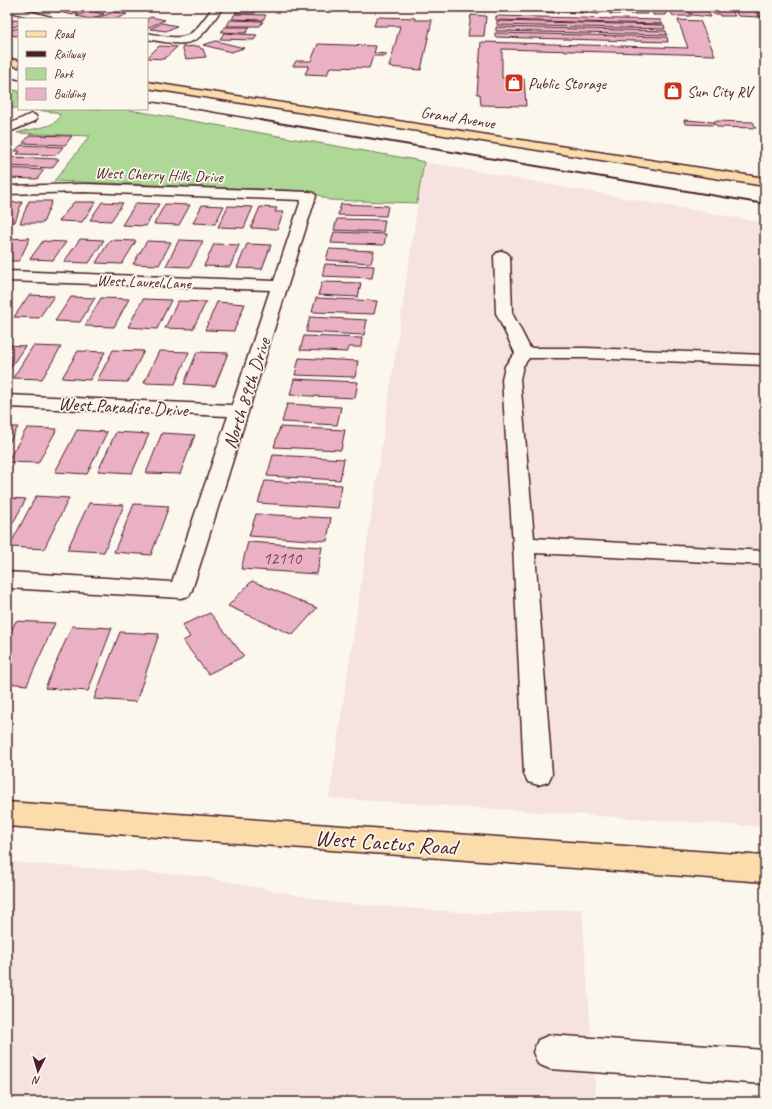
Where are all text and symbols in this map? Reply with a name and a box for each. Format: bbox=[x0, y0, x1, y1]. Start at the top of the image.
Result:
legend bbox=[18, 18, 148, 110]
text: Road bbox=[54, 26, 76, 42]
text: Railway bbox=[54, 46, 86, 62]
text: Park bbox=[54, 66, 75, 82]
shop icon: Public Storage bbox=[503, 72, 525, 94]
place label: Public Storage bbox=[528, 74, 608, 94]
shop icon: Sun City RV bbox=[662, 80, 684, 102]
place label: Sun City RV bbox=[687, 82, 755, 102]
text: Building bbox=[54, 86, 86, 102]
street label: Grand Avenue bbox=[419, 102, 498, 134]
street label: West Cherry Hills Drive bbox=[95, 163, 225, 187]
street label: West Laurel Lane bbox=[97, 270, 193, 294]
street label: North 89th Drive bbox=[218, 333, 277, 452]
street label: West Paradise Drive bbox=[58, 392, 190, 422]
house number: 12110 bbox=[263, 548, 302, 569]
street label: West Cactus Road bbox=[314, 823, 461, 862]
north arrow bbox=[18, 1051, 58, 1091]
text: N bbox=[31, 1074, 41, 1088]

